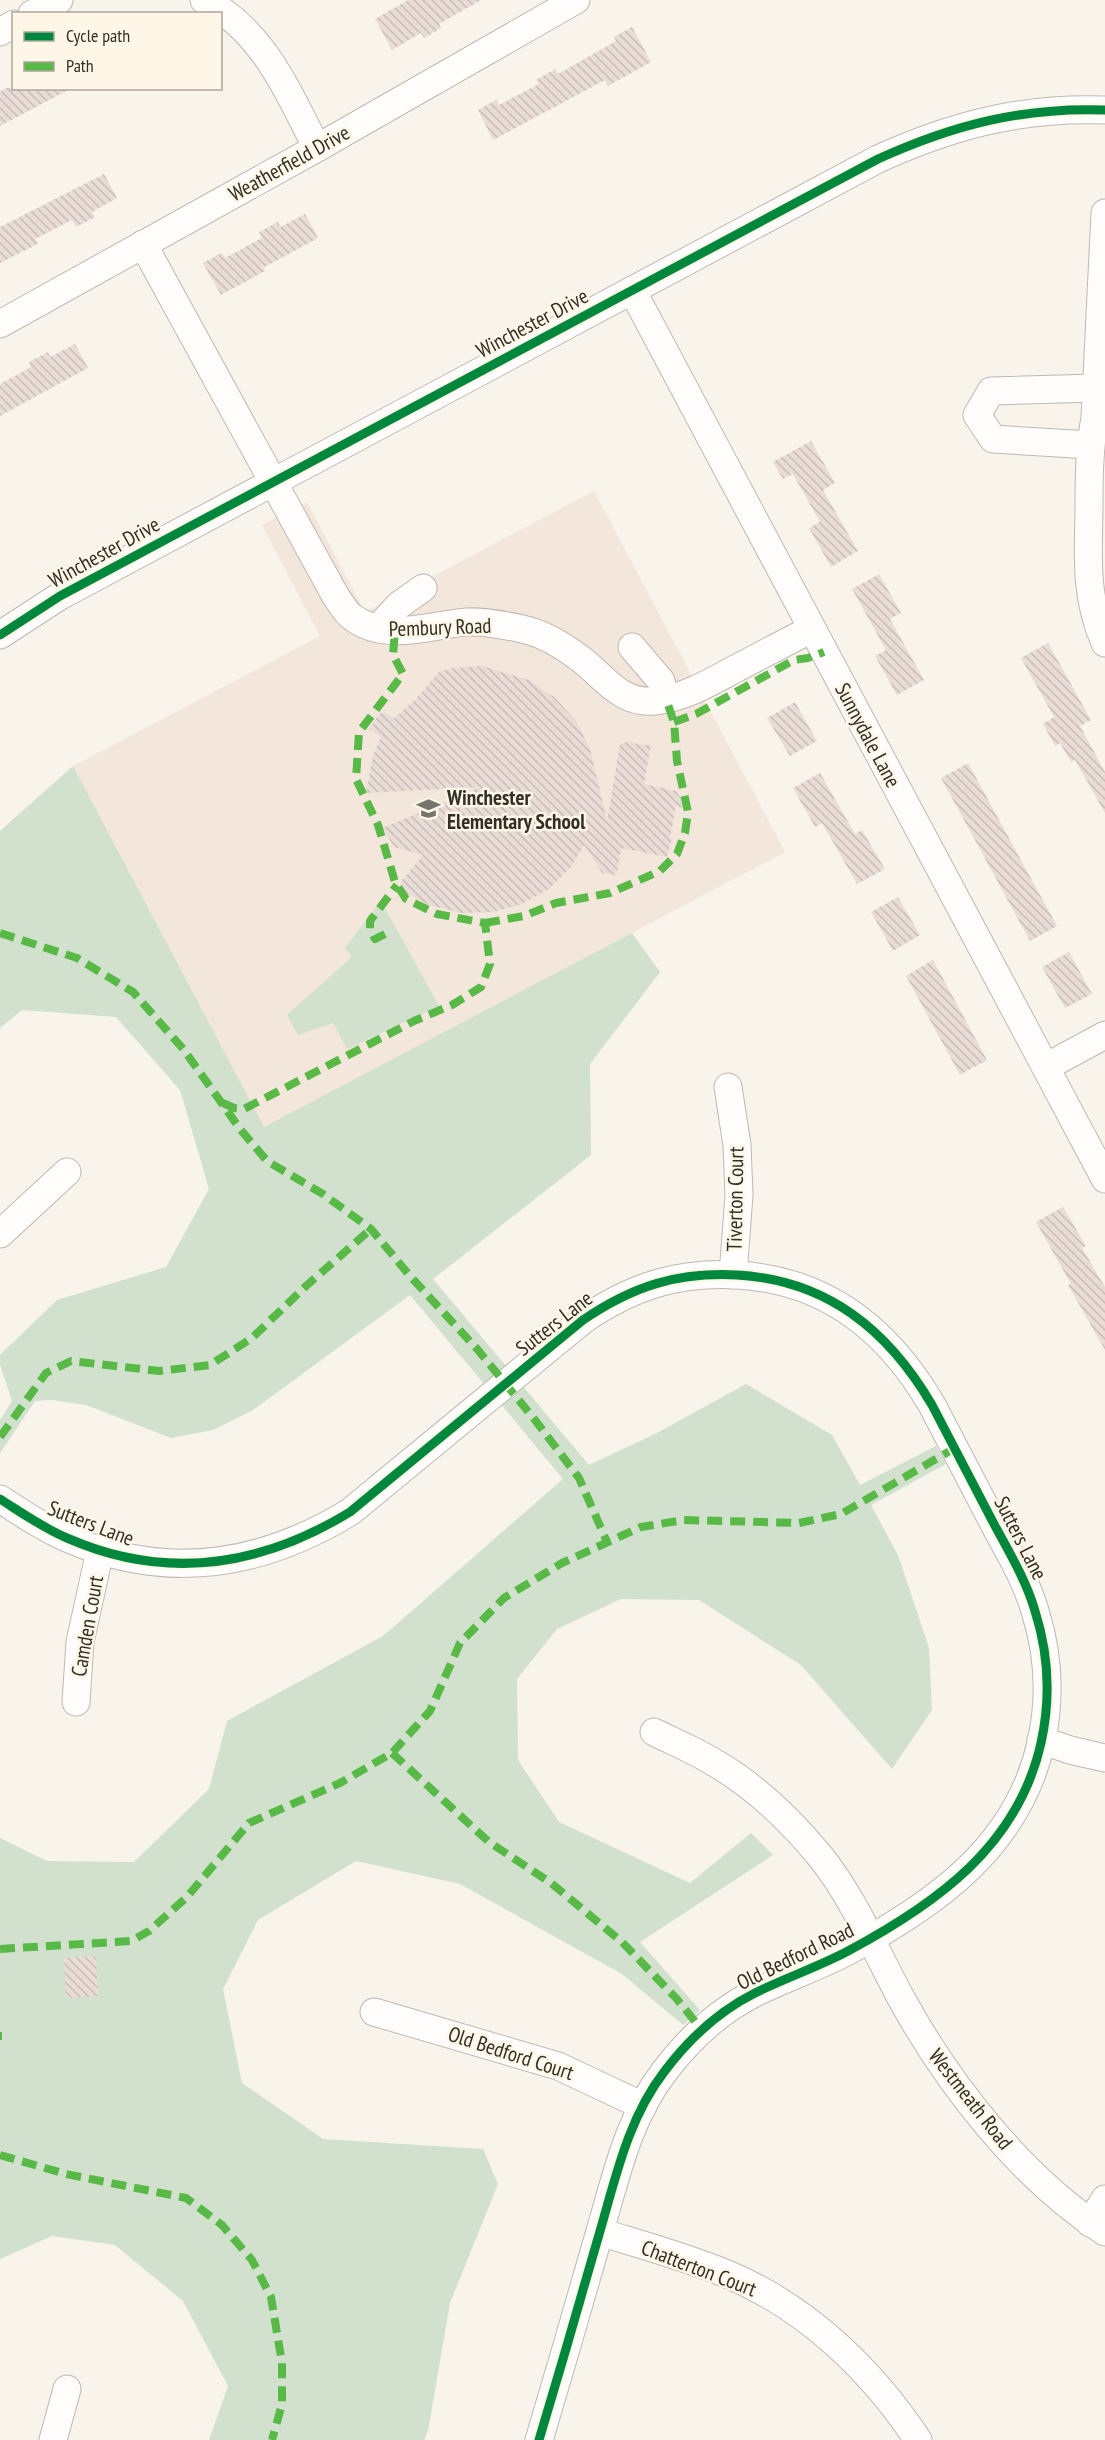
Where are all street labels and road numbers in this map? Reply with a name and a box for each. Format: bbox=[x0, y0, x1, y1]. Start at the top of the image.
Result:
street label: Weatherfield Drive bbox=[224, 119, 354, 207]
street label: Winchester Drive bbox=[471, 282, 593, 364]
street label: Winchester Drive bbox=[44, 510, 164, 594]
street label: Pembury Road bbox=[388, 612, 492, 642]
street label: Sunnydale Lane bbox=[829, 678, 907, 792]
street label: Tiverton Court bbox=[721, 1146, 749, 1252]
street label: Sutters Lane bbox=[510, 1285, 598, 1361]
street label: Sutters Lane bbox=[988, 1492, 1054, 1584]
street label: Sutters Lane bbox=[44, 1494, 138, 1552]
street label: Camden Court bbox=[65, 1573, 109, 1679]
street label: Old Bedford Road bbox=[732, 1916, 858, 1996]
street label: Old Bedford Court bbox=[445, 2020, 577, 2086]
street label: Westmeath Road bbox=[923, 2043, 1019, 2155]
street label: Chatterton Court bbox=[638, 2234, 761, 2302]

